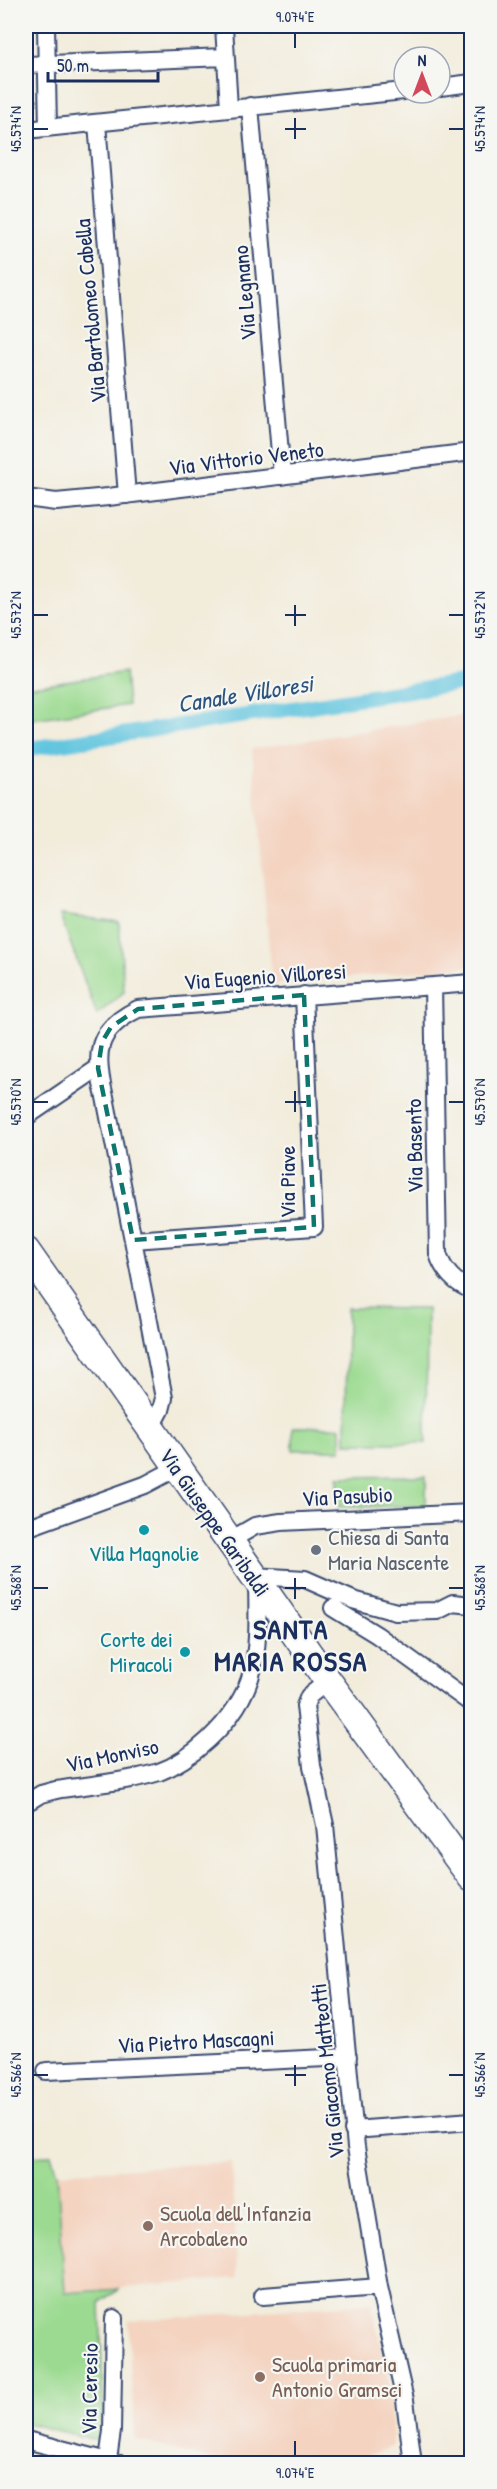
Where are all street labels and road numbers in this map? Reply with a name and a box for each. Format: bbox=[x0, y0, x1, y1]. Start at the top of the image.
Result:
street label: Via Bartolomeo Cabella bbox=[67, 217, 113, 404]
street label: Via Legnano bbox=[225, 244, 263, 342]
street label: Via Vittorio Veneto bbox=[167, 434, 325, 482]
street label: Via Eugenio Villoresi bbox=[183, 955, 347, 997]
street label: Via Basento bbox=[398, 1098, 430, 1193]
street label: Via Piave bbox=[272, 1145, 302, 1218]
street label: Via Giuseppe Garibaldi bbox=[153, 1442, 277, 1602]
street label: Via Pasubio bbox=[301, 1479, 393, 1513]
street label: Via Monviso bbox=[63, 1731, 161, 1779]
street label: Via Giacomo Matteotti bbox=[303, 1982, 351, 2160]
street label: Via Pietro Mascagni bbox=[117, 2022, 275, 2060]
street label: Via Ceresio bbox=[73, 2343, 105, 2435]

